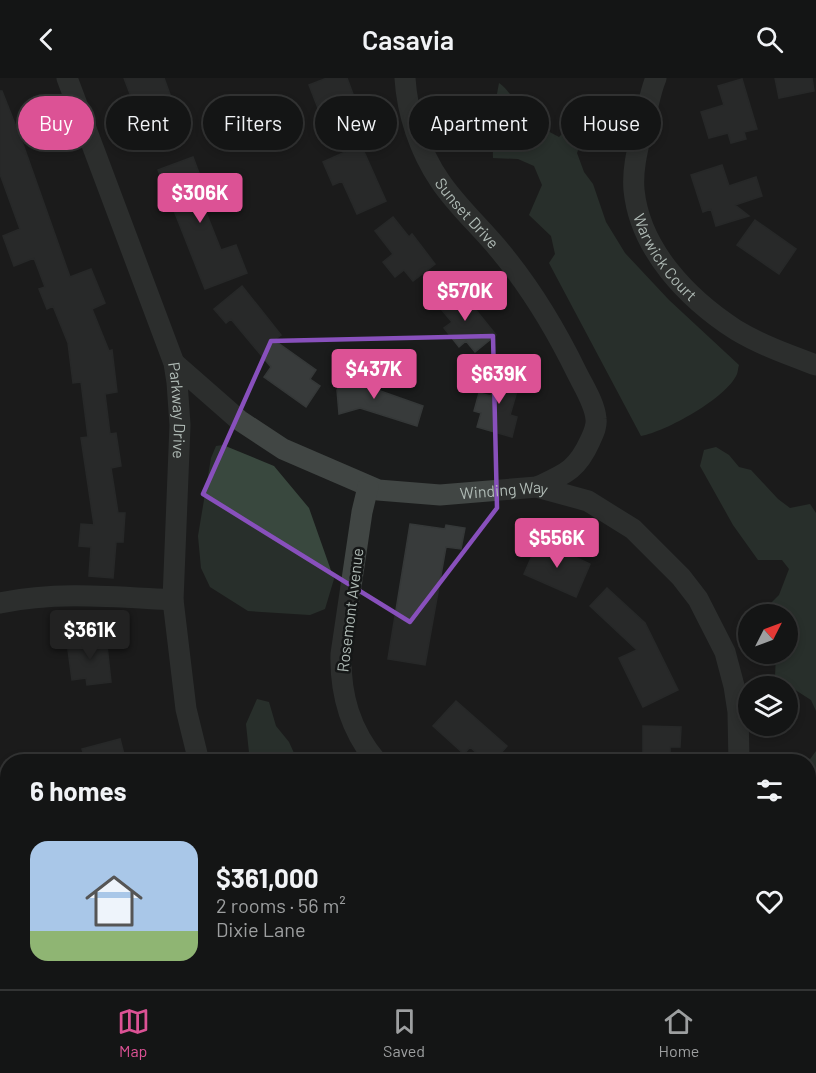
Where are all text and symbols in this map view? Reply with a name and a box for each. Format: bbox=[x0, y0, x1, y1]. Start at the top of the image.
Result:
icon: back bbox=[30, 23, 63, 56]
text: Casavia bbox=[362, 23, 454, 55]
icon: search bbox=[753, 23, 786, 56]
chip: Buy bbox=[18, 96, 94, 150]
chip: Rent bbox=[106, 96, 191, 150]
chip: Filters bbox=[203, 96, 303, 150]
chip: New bbox=[315, 96, 397, 150]
chip: Apartment bbox=[409, 96, 549, 150]
chip: House bbox=[561, 96, 661, 150]
pin: $306K bbox=[158, 173, 242, 224]
street label: Sunset Drive bbox=[432, 174, 503, 252]
text: $306K bbox=[172, 180, 228, 204]
street label: Warwick Court bbox=[630, 211, 701, 304]
pin: $570K bbox=[423, 271, 507, 322]
text: $570K bbox=[437, 278, 493, 302]
pin: $437K bbox=[332, 349, 416, 400]
pin: $639K bbox=[457, 354, 541, 405]
text: $437K bbox=[346, 356, 402, 380]
street label: Parkway Drive bbox=[165, 360, 190, 459]
text: $639K bbox=[471, 361, 527, 385]
street label: Winding Way bbox=[459, 477, 551, 502]
pin: $556K bbox=[515, 518, 599, 569]
text: $556K bbox=[529, 525, 585, 549]
street label: Rosemont Avenue bbox=[332, 547, 367, 673]
north arrow bbox=[738, 604, 798, 664]
map controls bbox=[738, 604, 798, 736]
pin: $361K bbox=[48, 610, 132, 661]
text: $361K bbox=[64, 617, 116, 641]
button: layers bbox=[738, 676, 798, 736]
icon: filters bbox=[753, 774, 786, 807]
text: 6 homes bbox=[30, 775, 127, 806]
text: $361,000 bbox=[216, 862, 319, 893]
icon: home bbox=[78, 865, 150, 937]
icon: heart bbox=[753, 885, 786, 918]
text: 2 rooms · 56 m² bbox=[216, 893, 346, 917]
text: Dixie Lane bbox=[216, 917, 306, 941]
tab: Map bbox=[117, 1005, 150, 1060]
tab: Saved bbox=[383, 1005, 425, 1060]
tab: Home bbox=[658, 1005, 699, 1060]

